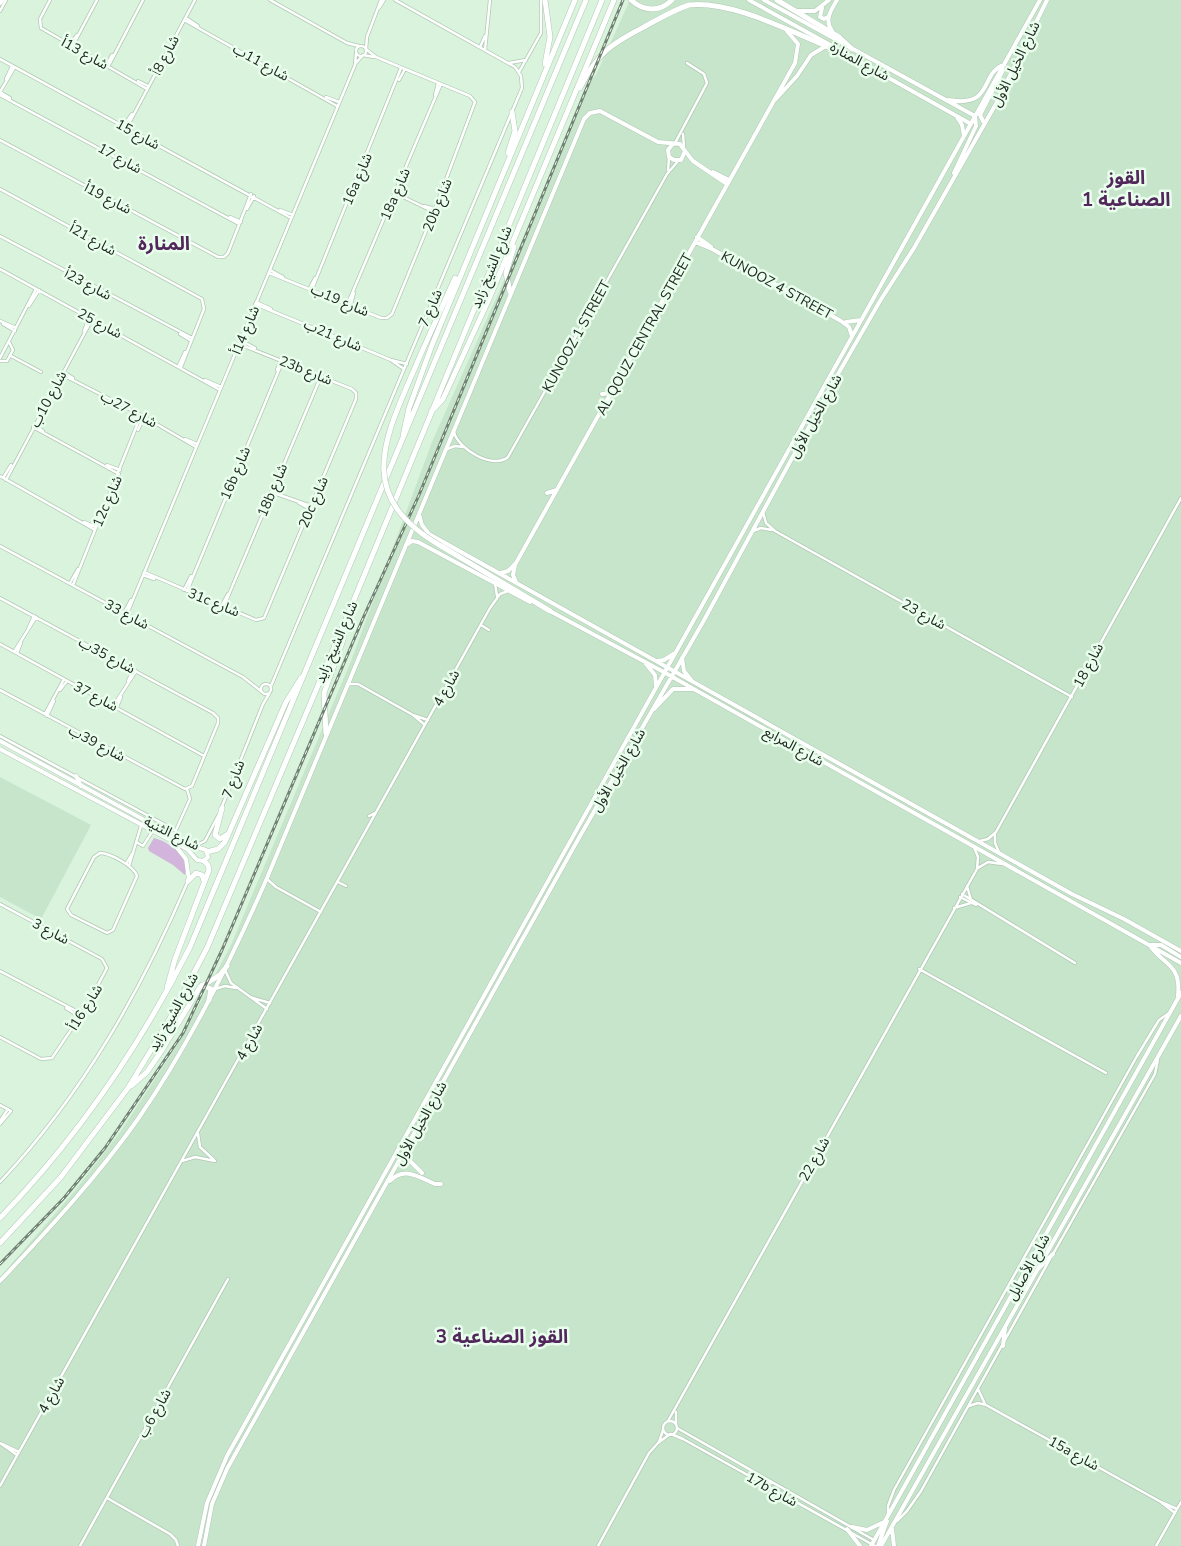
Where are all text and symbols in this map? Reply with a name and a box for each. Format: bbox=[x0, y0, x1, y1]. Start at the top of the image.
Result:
street label: شارع الخيل الأول bbox=[986, 18, 1045, 111]
street label: شارع 8أ bbox=[147, 32, 185, 79]
street label: شارع 13أ bbox=[57, 33, 112, 75]
street label: شارع المنارة bbox=[826, 37, 893, 86]
street label: شارع 11ب bbox=[229, 39, 292, 87]
street label: شارع 15 bbox=[112, 115, 163, 155]
street label: شارع 17 bbox=[94, 139, 145, 179]
street label: 16a شارع bbox=[338, 150, 378, 209]
street label: 18a شارع bbox=[376, 165, 416, 224]
district label: القوز الصناعية 1 bbox=[1082, 165, 1170, 213]
street label: 20b شارع bbox=[418, 176, 458, 235]
street label: شارع 19أ bbox=[80, 178, 135, 220]
street label: شارع 21أ bbox=[65, 219, 120, 261]
street label: شارع الشيخ زايد bbox=[466, 223, 518, 312]
district label: المنارة bbox=[138, 231, 190, 257]
street label: KUNOOZ 4 STREET bbox=[717, 247, 837, 324]
street label: AL QOUZ CENTRAL STREET bbox=[592, 249, 697, 419]
street label: شارع 23أ bbox=[60, 264, 115, 306]
street label: KUNOOZ 1 STREET bbox=[538, 276, 615, 396]
street label: شارع 19ب bbox=[307, 280, 372, 322]
street label: شارع 7 bbox=[414, 286, 448, 330]
street label: شارع 14أ bbox=[227, 303, 265, 358]
street label: شارع 25 bbox=[74, 304, 125, 344]
street label: شارع 21ب bbox=[300, 315, 365, 357]
street label: 23b شارع bbox=[276, 351, 335, 391]
street label: شارع 10ب bbox=[26, 368, 72, 431]
street label: شارع الخيل الأول bbox=[785, 371, 847, 462]
street label: شارع 27ب bbox=[97, 387, 160, 433]
street label: 16b شارع bbox=[216, 444, 256, 503]
street label: 18b شارع bbox=[253, 461, 293, 520]
street label: 12c شارع bbox=[88, 473, 128, 530]
street label: 20c شارع bbox=[294, 474, 334, 531]
street label: 31c شارع bbox=[185, 584, 243, 622]
street label: شارع 33 bbox=[101, 595, 152, 635]
street label: شارع 23 bbox=[898, 595, 949, 635]
street label: شارع الشيخ زايد bbox=[311, 598, 363, 687]
street label: شارع 35ب bbox=[75, 633, 138, 679]
street label: شارع 18 bbox=[1069, 640, 1109, 691]
street label: شارع 4 bbox=[429, 666, 465, 711]
street label: شارع 37 bbox=[70, 677, 121, 717]
street label: شارع 39ب bbox=[65, 721, 128, 767]
street label: شارع المرابع bbox=[760, 722, 827, 772]
street label: شارع الخيل الأول bbox=[587, 725, 651, 816]
street label: شارع 7 bbox=[218, 757, 250, 801]
street label: شارع الثنية bbox=[140, 812, 203, 856]
street label: شارع 3 bbox=[28, 914, 73, 950]
street label: شارع الشيخ زايد bbox=[144, 969, 204, 1056]
street label: شارع 16أ bbox=[64, 981, 108, 1035]
street label: شارع 4 bbox=[232, 1020, 268, 1065]
street label: شارع الخيل الأول bbox=[390, 1078, 452, 1169]
street label: شارع 22 bbox=[795, 1134, 835, 1185]
street label: شارع الأصايل bbox=[1002, 1230, 1055, 1304]
district label: القوز الصناعية 3 bbox=[436, 1324, 568, 1350]
street label: شارع 4 bbox=[34, 1373, 70, 1418]
street label: شارع 6ب bbox=[133, 1385, 177, 1442]
street label: 15a شارع bbox=[1045, 1432, 1102, 1476]
street label: 17b شارع bbox=[742, 1468, 801, 1512]

